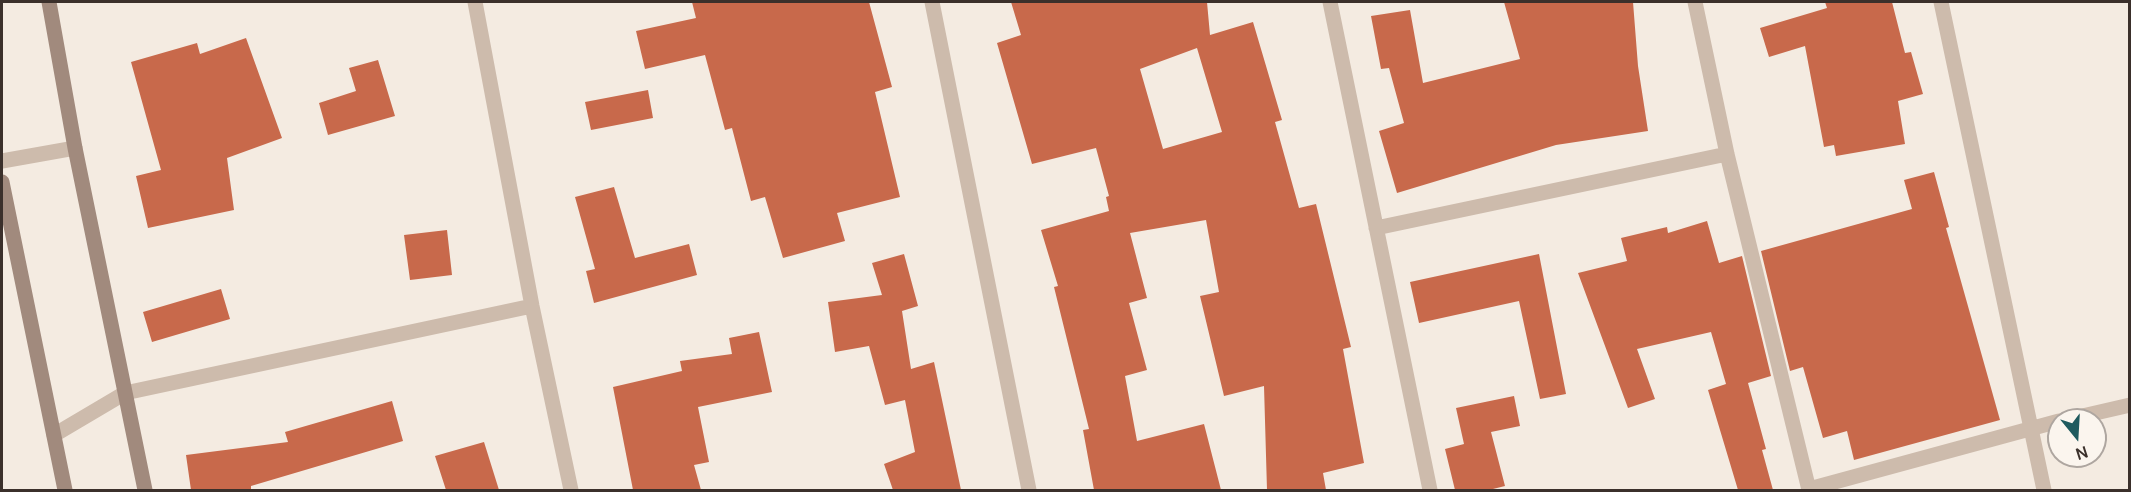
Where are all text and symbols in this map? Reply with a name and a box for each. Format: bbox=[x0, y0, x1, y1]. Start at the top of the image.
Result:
north arrow bbox=[2047, 408, 2107, 468]
text: N bbox=[2073, 441, 2091, 465]

